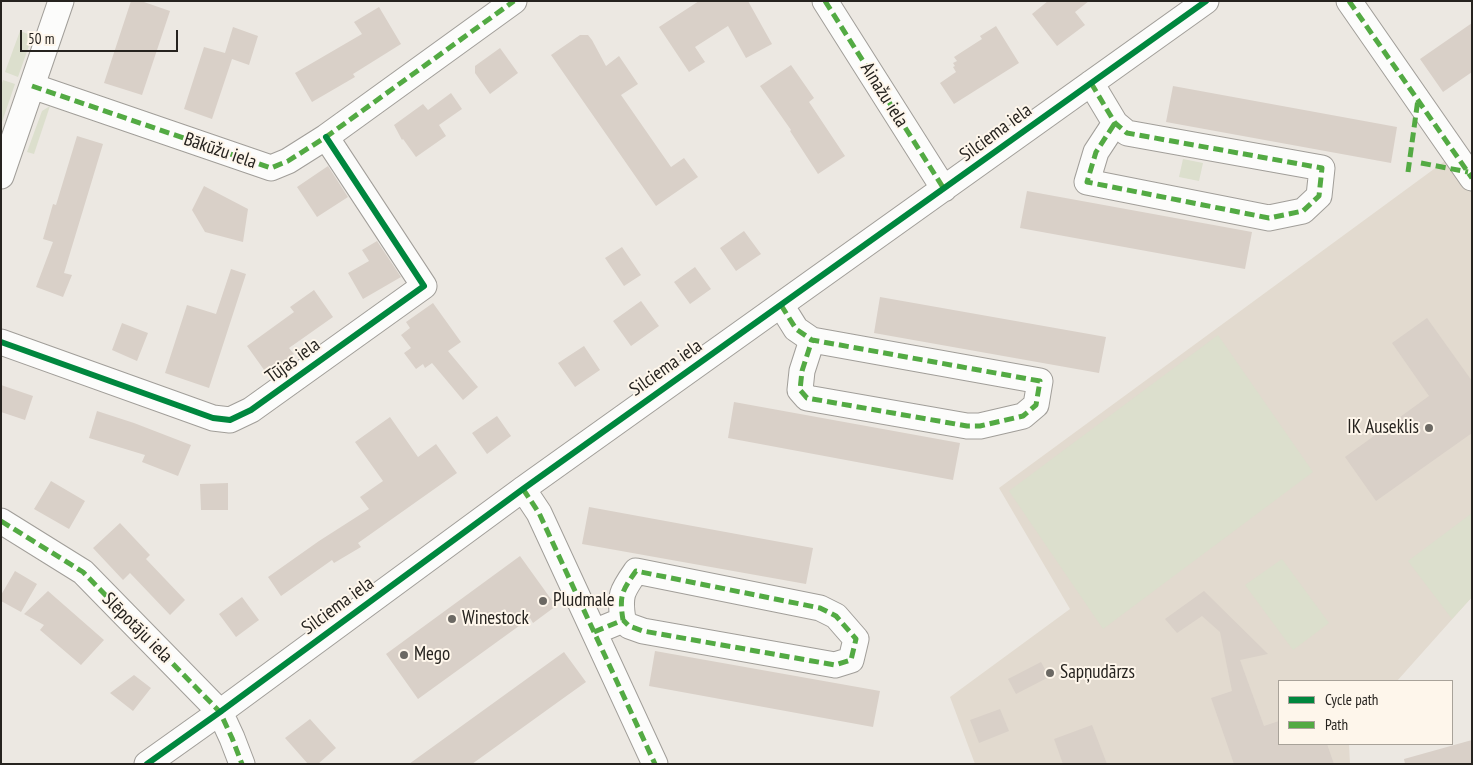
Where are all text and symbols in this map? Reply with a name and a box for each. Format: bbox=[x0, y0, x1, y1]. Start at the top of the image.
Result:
scale bar bbox=[22, 20, 180, 52]
text: 50 m bbox=[28, 29, 54, 48]
street label: Ainažu iela bbox=[855, 58, 913, 132]
street label: Silciema iela bbox=[956, 99, 1036, 167]
street label: Bākūžu iela bbox=[181, 128, 259, 174]
street label: Tūjas iela bbox=[261, 334, 325, 388]
street label: Silciema iela bbox=[625, 335, 707, 401]
place label: IK Auseklis bbox=[1347, 417, 1419, 439]
marker: IK Auseklis bbox=[1423, 422, 1435, 434]
street label: Silciema iela bbox=[298, 572, 378, 640]
street label: Slēpotāju iela bbox=[97, 588, 177, 668]
place label: Pludmale bbox=[553, 590, 615, 612]
marker: Pludmale bbox=[537, 595, 549, 607]
place label: Winestock bbox=[462, 608, 529, 630]
marker: Winestock bbox=[446, 613, 458, 625]
place label: Mego bbox=[414, 644, 450, 666]
marker: Mego bbox=[398, 649, 410, 661]
place label: Sapņudārzs bbox=[1060, 662, 1135, 684]
marker: Sapņudārzs bbox=[1044, 667, 1056, 679]
legend bbox=[1278, 680, 1453, 745]
text: Cycle path bbox=[1325, 690, 1378, 709]
text: Path bbox=[1325, 715, 1348, 734]

